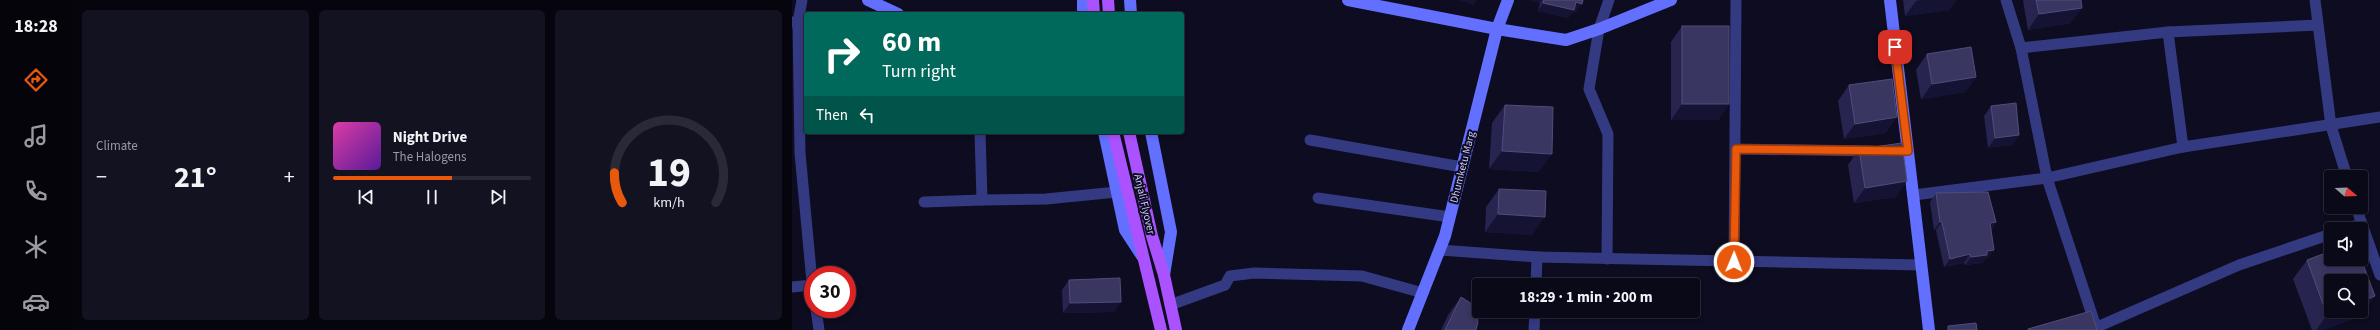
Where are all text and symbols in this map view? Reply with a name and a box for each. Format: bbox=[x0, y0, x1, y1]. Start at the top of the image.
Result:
text: 18:28 bbox=[14, 14, 58, 39]
text: 60 m bbox=[882, 22, 941, 62]
icon: right bbox=[816, 28, 868, 80]
pin bbox=[1878, 30, 1912, 64]
icon: arrive bbox=[1884, 36, 1906, 58]
text: Turn right bbox=[882, 59, 956, 84]
icon: directions bbox=[22, 66, 50, 94]
icon: left bbox=[856, 104, 878, 126]
text: Then bbox=[816, 105, 848, 126]
icon: music bbox=[22, 122, 50, 150]
text: Night Drive bbox=[393, 127, 467, 148]
street label: Dhumketu Marg bbox=[1446, 129, 1479, 204]
text: Climate bbox=[96, 137, 138, 155]
text: 19 bbox=[647, 143, 691, 203]
text: The Halogens bbox=[393, 148, 467, 166]
text: 21° bbox=[174, 156, 217, 199]
text: − bbox=[96, 161, 107, 193]
text: + bbox=[284, 161, 295, 193]
north arrow bbox=[2324, 170, 2368, 214]
map controls bbox=[2324, 170, 2368, 318]
street label: Anjali Flyover bbox=[1130, 172, 1159, 236]
icon: phone bbox=[22, 177, 50, 205]
icon: previous bbox=[355, 186, 377, 208]
icon: pause bbox=[421, 186, 443, 208]
icon: next bbox=[487, 186, 509, 208]
text: km/h bbox=[653, 192, 685, 213]
button: sound bbox=[2324, 222, 2368, 266]
icon: climate bbox=[22, 233, 50, 261]
position arrow bbox=[1713, 241, 1755, 283]
speed limit sign: 30 bbox=[804, 266, 856, 318]
button: search bbox=[2324, 274, 2368, 318]
text: 18:29 · 1 min · 200 m bbox=[1519, 287, 1653, 308]
icon: car bbox=[22, 288, 50, 316]

